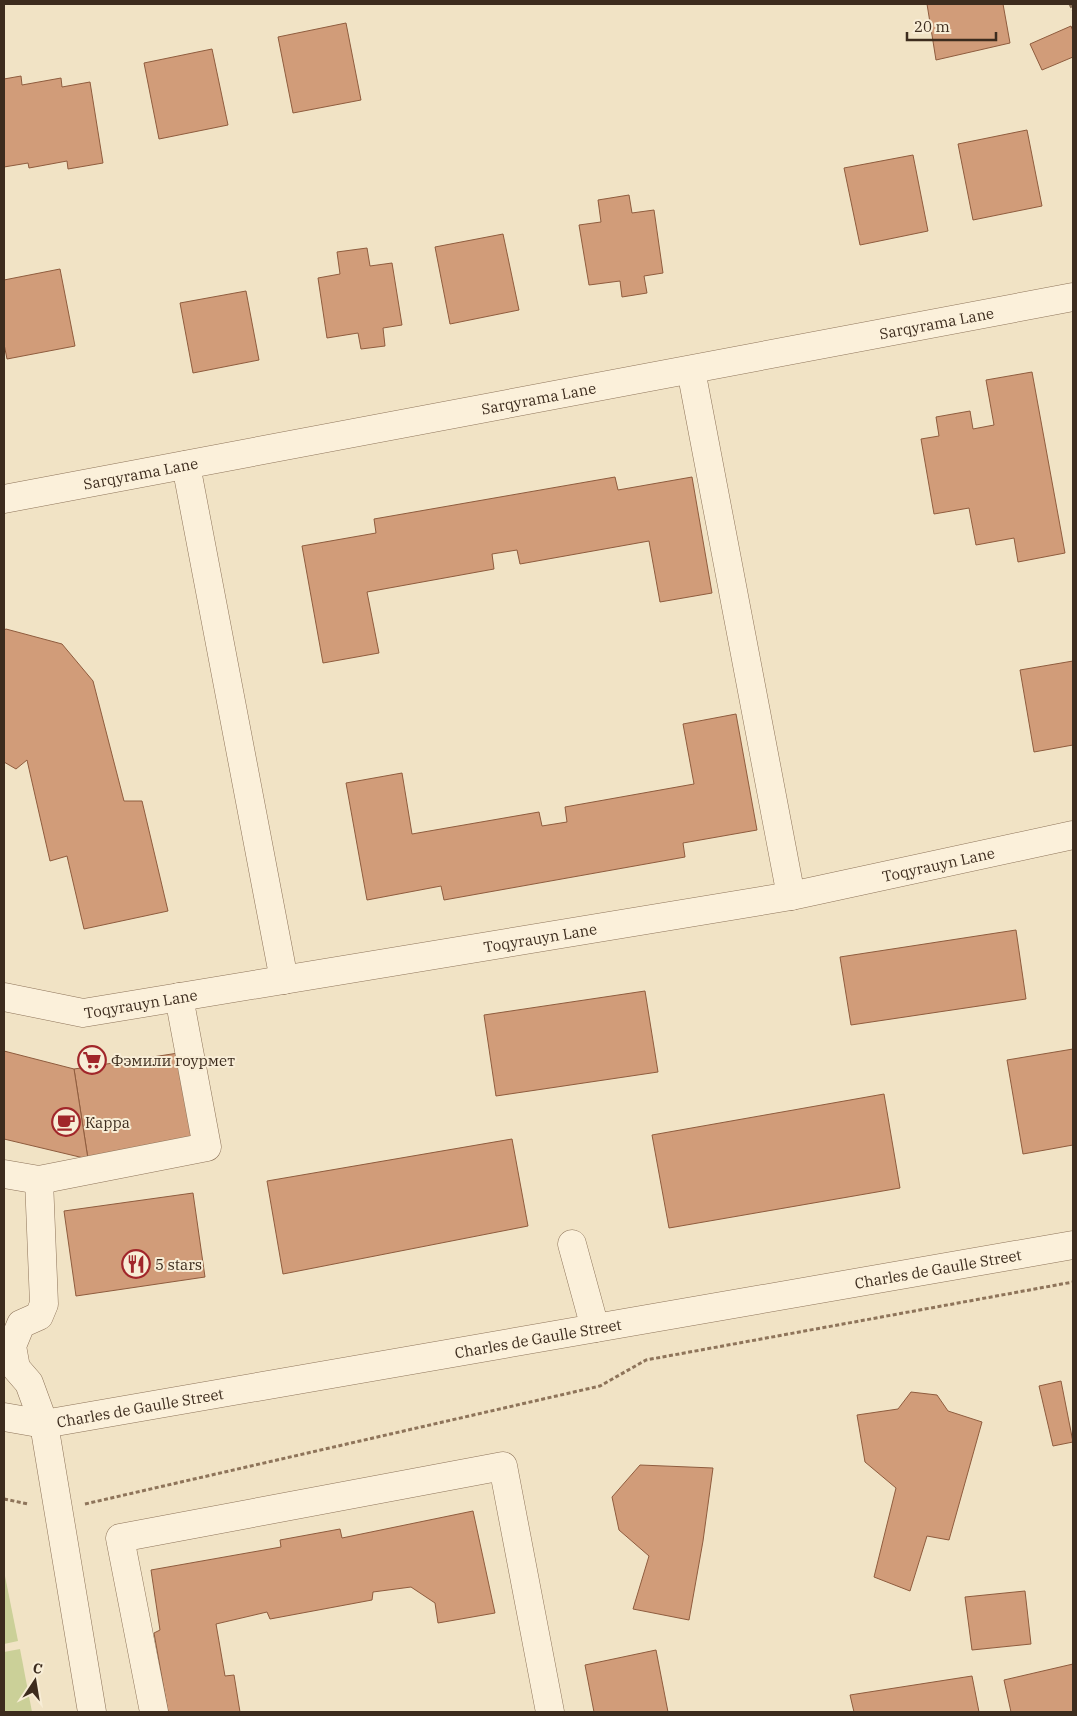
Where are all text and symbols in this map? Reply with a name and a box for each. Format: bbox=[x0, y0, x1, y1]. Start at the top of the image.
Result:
scale bar bbox=[907, 10, 996, 42]
text: 20 m bbox=[914, 17, 950, 36]
street label: Sarqyrama Lane bbox=[878, 303, 995, 343]
street label: Sarqyrama Lane bbox=[480, 378, 597, 418]
street label: Sarqyrama Lane bbox=[82, 453, 199, 493]
street label: Toqyrauyn Lane bbox=[880, 843, 996, 886]
street label: Toqyrauyn Lane bbox=[482, 919, 598, 956]
street label: Toqyrauyn Lane bbox=[82, 985, 199, 1022]
supermarket icon: Фэмили гоурмет bbox=[77, 1045, 107, 1075]
place label: Фэмили гоурмет bbox=[111, 1051, 235, 1070]
cafe icon: Карра bbox=[51, 1107, 81, 1137]
place label: Карра bbox=[85, 1113, 130, 1132]
street label: Charles de Gaulle Street bbox=[853, 1245, 1023, 1292]
restaurant icon: 5 stars bbox=[121, 1249, 151, 1279]
place label: 5 stars bbox=[155, 1255, 202, 1274]
street label: Charles de Gaulle Street bbox=[453, 1314, 623, 1362]
street label: Charles de Gaulle Street bbox=[55, 1383, 225, 1431]
north arrow bbox=[10, 1656, 60, 1706]
text: С bbox=[31, 1659, 44, 1678]

